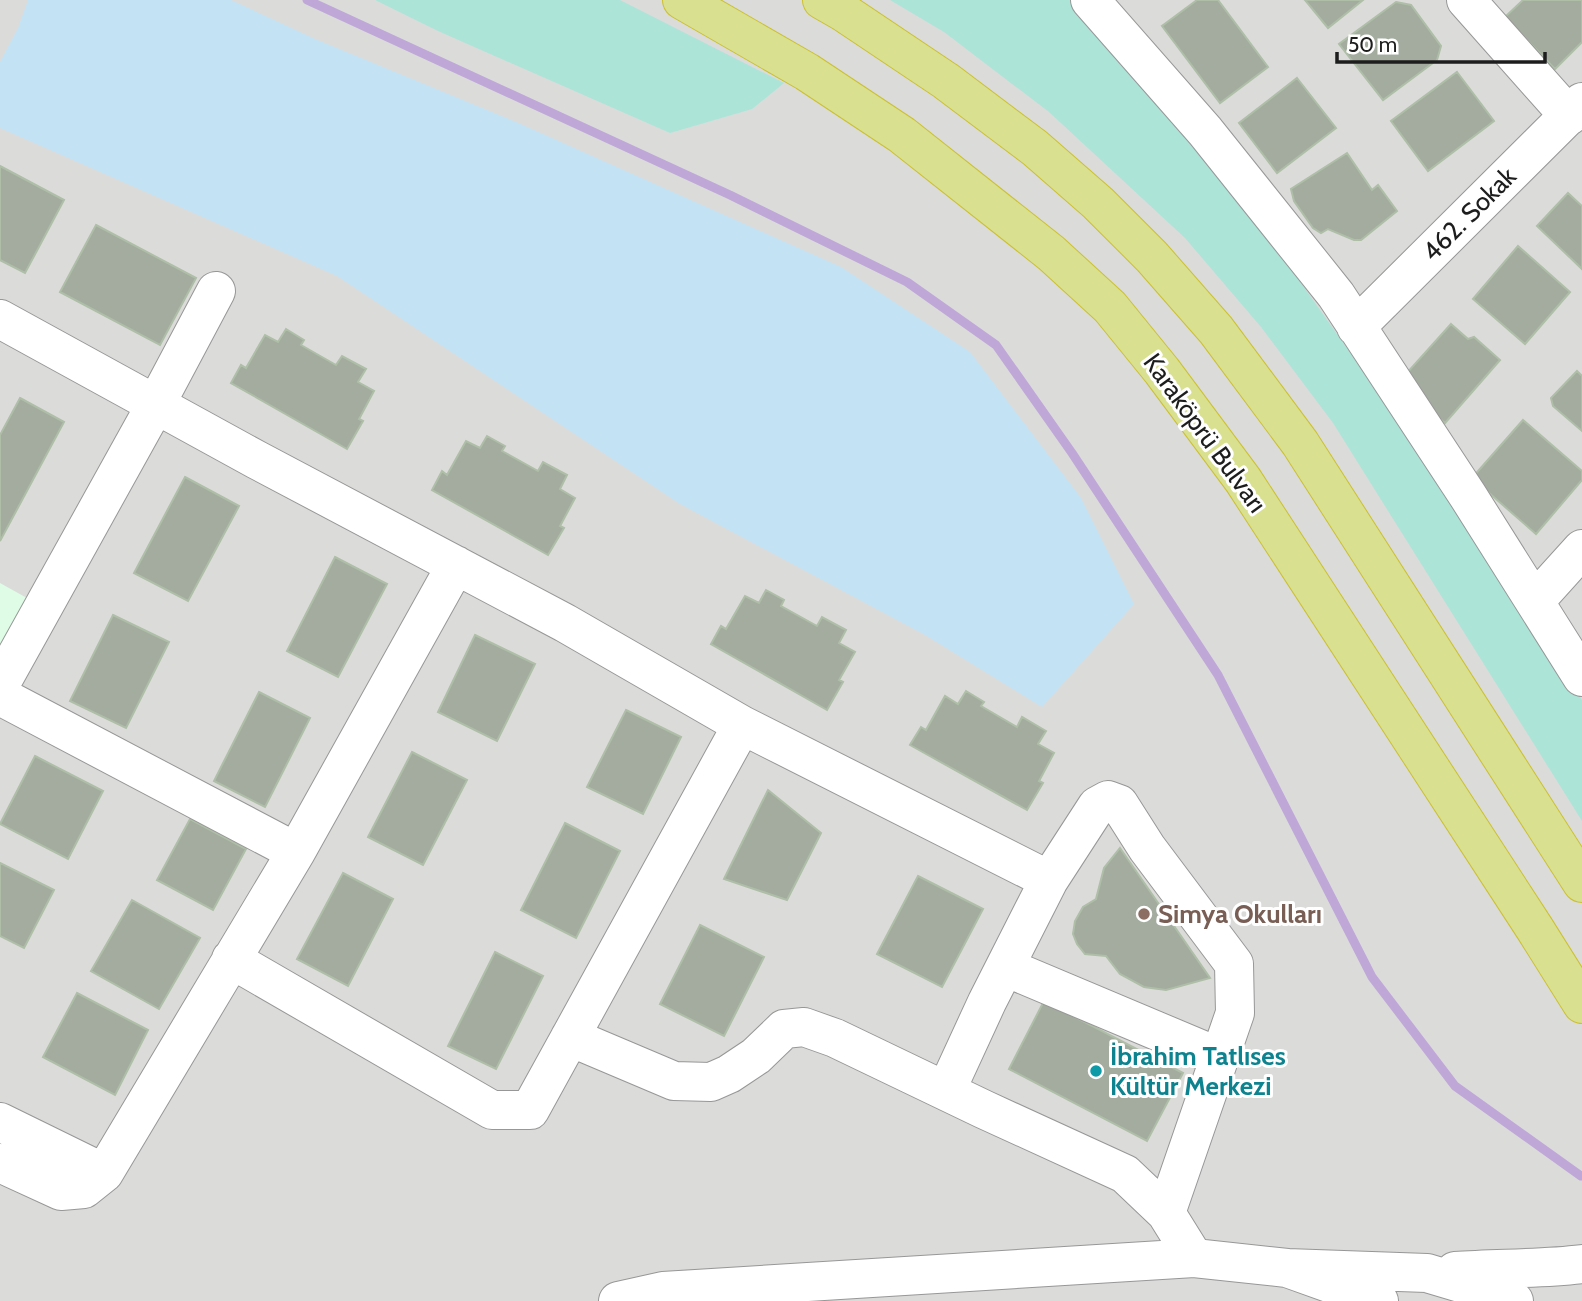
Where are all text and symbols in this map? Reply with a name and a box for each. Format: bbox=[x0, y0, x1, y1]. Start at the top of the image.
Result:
scale bar bbox=[1337, 21, 1545, 65]
text: 50 m bbox=[1348, 32, 1397, 57]
street label: 462. Sokak bbox=[1415, 160, 1523, 268]
street label: Karaköprü Bulvarı bbox=[1136, 347, 1274, 519]
place label: Simya Okulları bbox=[1158, 898, 1322, 930]
marker: Simya Okulları bbox=[1136, 906, 1152, 922]
place label: İbrahim Tatlıses Kültür Merkezi bbox=[1110, 1040, 1286, 1102]
marker: İbrahim Tatlıses Kültür Merkezi bbox=[1088, 1063, 1104, 1079]

